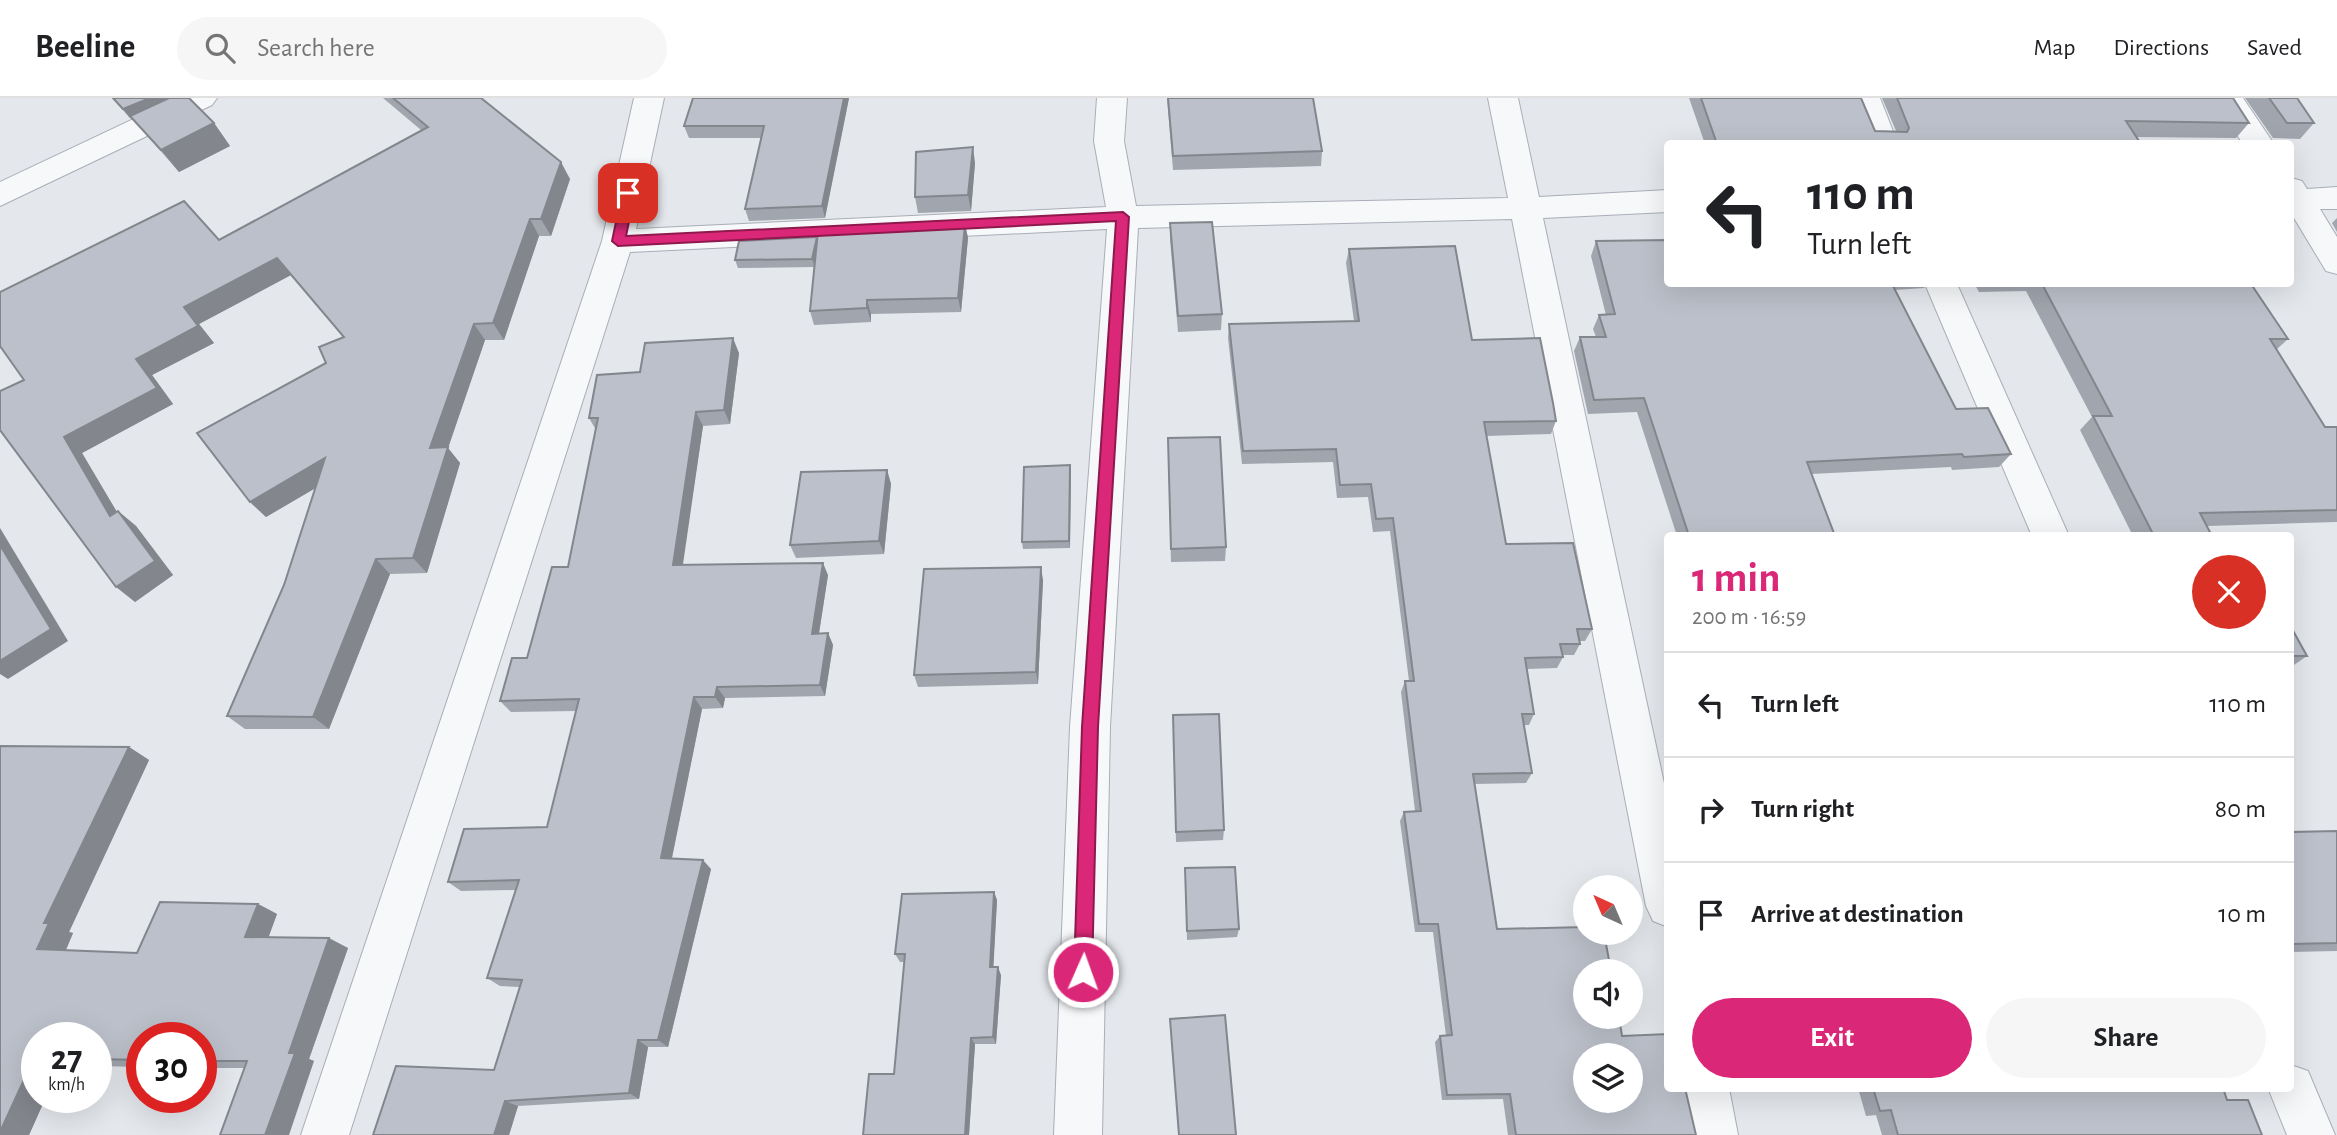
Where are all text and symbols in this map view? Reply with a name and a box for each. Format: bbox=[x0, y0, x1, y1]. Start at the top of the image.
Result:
search box bbox=[177, 17, 667, 80]
icon: search bbox=[201, 29, 239, 67]
text: Beeline bbox=[35, 31, 135, 64]
text: Search here bbox=[257, 35, 375, 61]
text: Map bbox=[2033, 36, 2075, 60]
text: Directions bbox=[2113, 36, 2209, 60]
text: Saved bbox=[2247, 36, 2302, 60]
pin bbox=[598, 163, 658, 223]
icon: left bbox=[1692, 168, 1783, 259]
text: 110 m bbox=[1807, 170, 1915, 219]
icon: arrive bbox=[609, 174, 647, 212]
text: Turn left bbox=[1807, 228, 1911, 260]
button: close bbox=[2192, 555, 2266, 629]
text: 1 min bbox=[1692, 557, 1781, 599]
text: 200 m · 16:59 bbox=[1692, 606, 1806, 629]
icon: left bbox=[1692, 686, 1730, 724]
text: Turn left bbox=[1751, 691, 1839, 717]
text: 110 m bbox=[2209, 691, 2266, 717]
icon: right bbox=[1692, 791, 1730, 829]
text: Turn right bbox=[1751, 796, 1854, 822]
text: 80 m bbox=[2215, 796, 2266, 822]
north arrow bbox=[1573, 875, 1643, 945]
map controls bbox=[1573, 875, 1643, 1113]
icon: arrive bbox=[1692, 896, 1730, 934]
text: Arrive at destination bbox=[1751, 901, 1964, 927]
text: 10 m bbox=[2218, 901, 2266, 927]
position arrow bbox=[1046, 935, 1120, 1009]
button: sound bbox=[1573, 959, 1643, 1029]
button: Exit bbox=[1692, 998, 1972, 1078]
button: Share bbox=[1986, 998, 2266, 1078]
speed limit sign: 30 bbox=[126, 1022, 217, 1113]
text: 27 bbox=[51, 1041, 82, 1076]
button: layers bbox=[1573, 1043, 1643, 1113]
text: km/h bbox=[48, 1076, 85, 1094]

